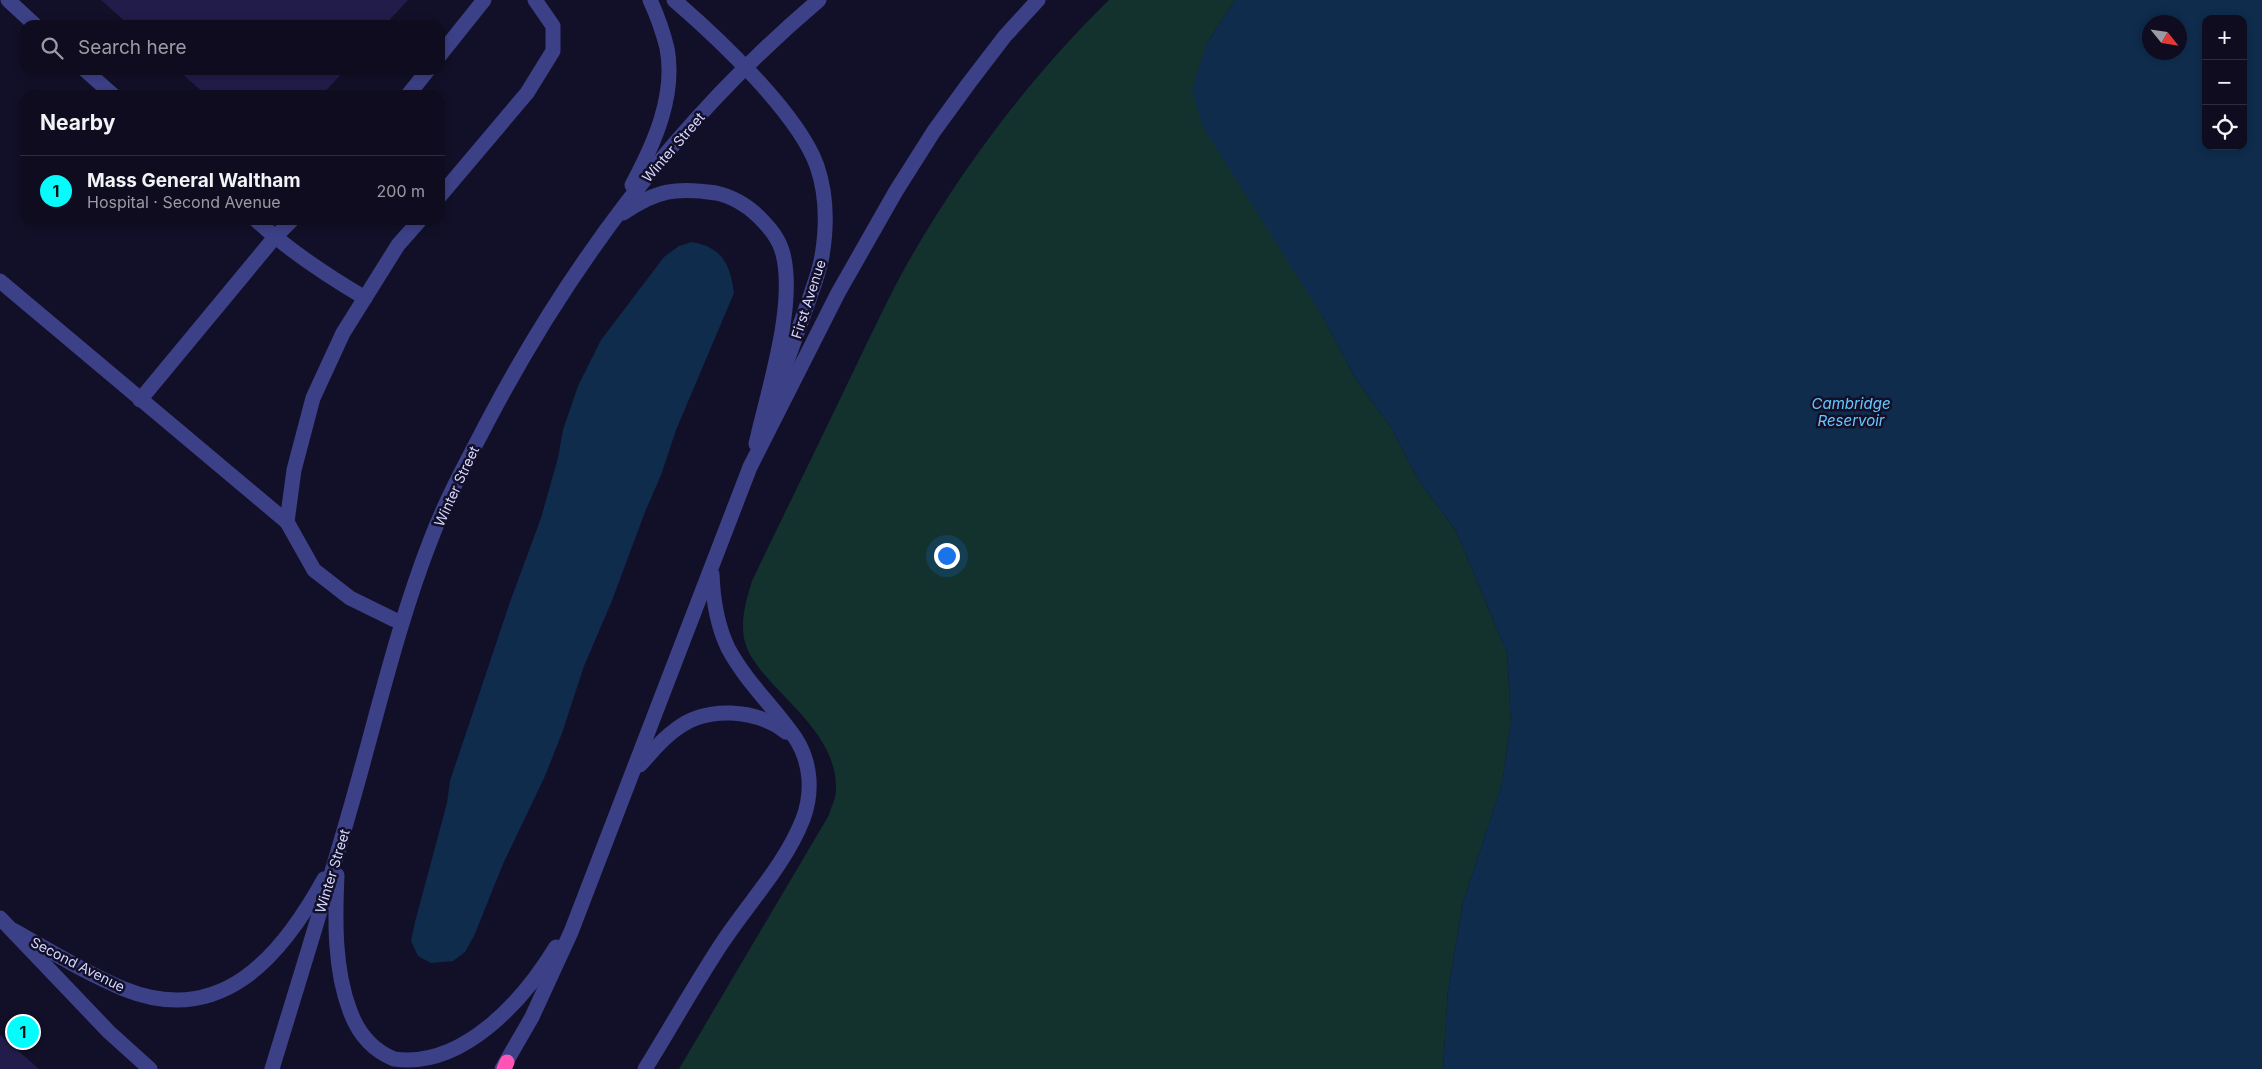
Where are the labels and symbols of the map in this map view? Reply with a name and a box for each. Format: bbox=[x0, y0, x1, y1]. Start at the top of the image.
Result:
north arrow bbox=[2142, 15, 2187, 60]
street label: Winter Street bbox=[638, 108, 708, 185]
street label: First Avenue bbox=[787, 257, 829, 341]
water label: Cambridge Reservoir bbox=[1811, 394, 1891, 430]
street label: Winter Street bbox=[430, 443, 482, 529]
your location bbox=[934, 543, 960, 569]
street label: Winter Street bbox=[311, 827, 353, 915]
street label: Second Avenue bbox=[28, 933, 128, 995]
pin: 1 bbox=[7, 1013, 39, 1051]

